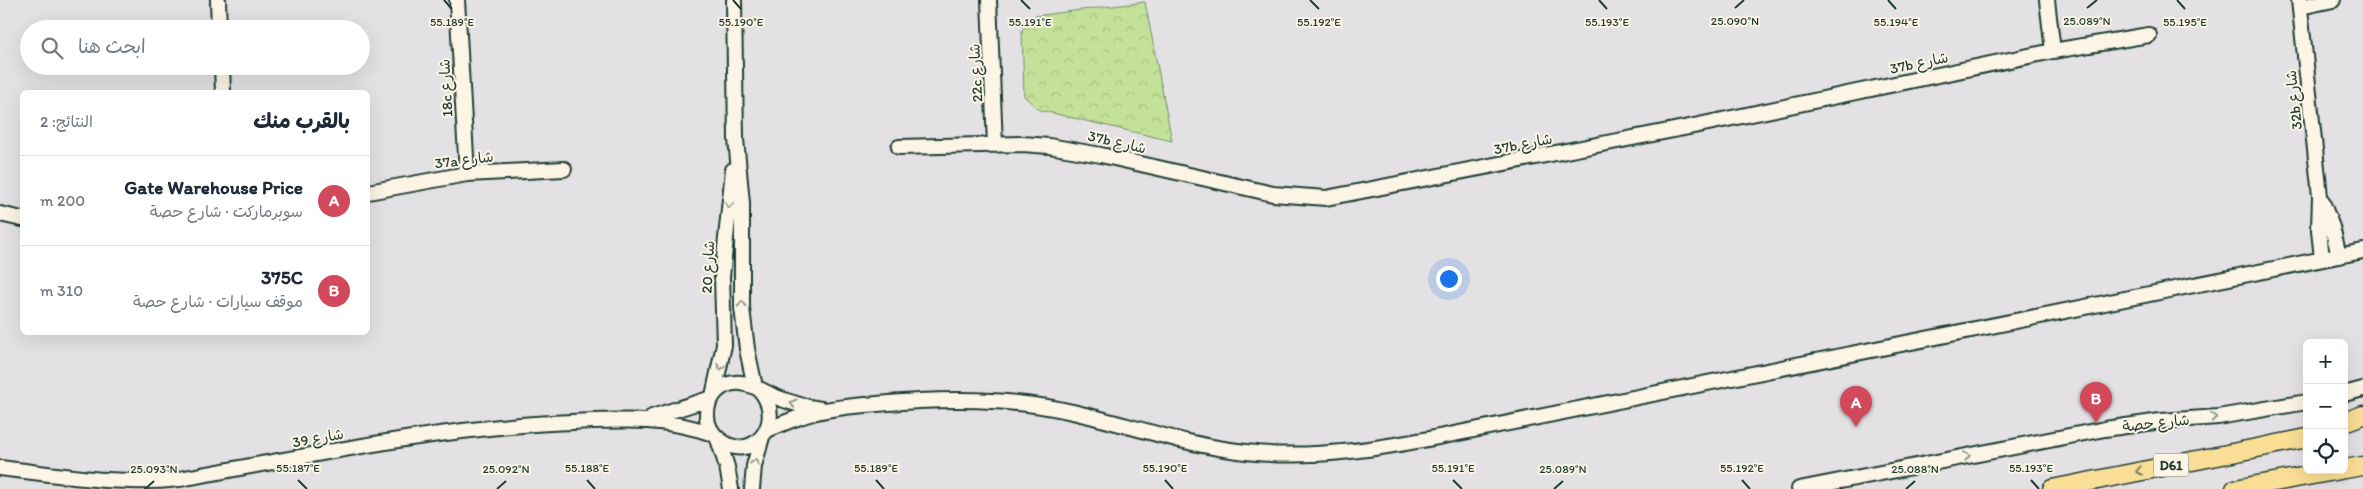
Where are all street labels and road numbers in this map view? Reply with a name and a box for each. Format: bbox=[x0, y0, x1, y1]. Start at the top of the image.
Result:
street label: 22c شارع bbox=[965, 43, 988, 103]
street label: 37b شارع bbox=[1888, 48, 1950, 79]
street label: 18c شارع bbox=[435, 58, 458, 117]
street label: 32b شارع bbox=[2282, 69, 2307, 131]
street label: 37b شارع bbox=[1086, 127, 1148, 158]
street label: 37b شارع bbox=[1492, 130, 1554, 159]
street label: 37a شارع bbox=[433, 147, 495, 174]
street label: شارع 20 bbox=[698, 240, 719, 294]
street label: شارع حصة bbox=[2122, 411, 2191, 436]
street label: شارع 39 bbox=[291, 425, 345, 452]
road number: D61 bbox=[2154, 454, 2188, 476]

